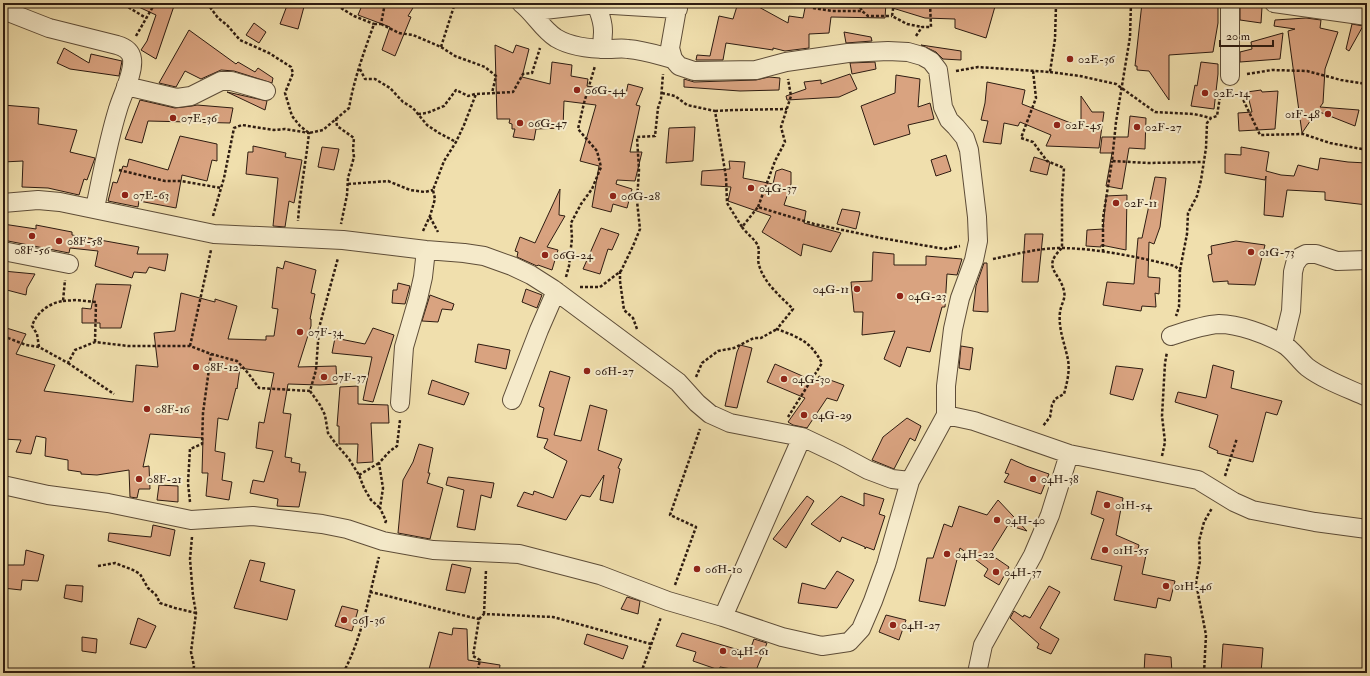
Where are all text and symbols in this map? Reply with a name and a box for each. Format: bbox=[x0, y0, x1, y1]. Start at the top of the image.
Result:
scale bar bbox=[1220, 22, 1273, 48]
text: 20 m bbox=[1226, 29, 1251, 44]
place label: 02E-36 bbox=[1078, 52, 1116, 67]
marker: 02E-36 bbox=[1065, 54, 1075, 64]
place label: 06G-44 bbox=[585, 83, 626, 98]
marker: 06G-44 bbox=[572, 85, 582, 95]
place label: 02E-14 bbox=[1213, 86, 1250, 101]
marker: 02E-14 bbox=[1200, 88, 1210, 98]
place label: 01F-48 bbox=[1285, 107, 1320, 122]
marker: 01F-48 bbox=[1323, 109, 1333, 119]
place label: 07E-36 bbox=[181, 111, 218, 126]
marker: 07E-36 bbox=[168, 113, 178, 123]
place label: 06G-47 bbox=[528, 116, 568, 131]
marker: 06G-47 bbox=[515, 118, 525, 128]
place label: 02F-45 bbox=[1065, 118, 1102, 133]
marker: 02F-45 bbox=[1052, 120, 1062, 130]
place label: 02F-27 bbox=[1145, 120, 1182, 135]
marker: 02F-27 bbox=[1132, 122, 1142, 132]
place label: 04G-37 bbox=[759, 181, 797, 196]
marker: 04G-37 bbox=[746, 183, 756, 193]
place label: 07E-63 bbox=[133, 188, 169, 203]
place label: 06G-28 bbox=[621, 189, 660, 204]
marker: 07E-63 bbox=[120, 190, 130, 200]
marker: 06G-28 bbox=[608, 191, 618, 201]
place label: 02F-11 bbox=[1124, 196, 1157, 211]
marker: 02F-11 bbox=[1111, 198, 1121, 208]
marker: 08F-56 bbox=[27, 231, 37, 241]
place label: 08F-58 bbox=[67, 234, 103, 249]
marker: 08F-58 bbox=[54, 236, 64, 246]
place label: 08F-56 bbox=[14, 243, 51, 258]
place label: 01G-73 bbox=[1259, 245, 1295, 260]
marker: 01G-73 bbox=[1246, 247, 1256, 257]
place label: 06G-24 bbox=[553, 248, 593, 263]
marker: 06G-24 bbox=[540, 250, 550, 260]
place label: 04G-11 bbox=[813, 282, 849, 297]
marker: 04G-11 bbox=[852, 284, 862, 294]
place label: 04G-23 bbox=[908, 289, 946, 304]
marker: 04G-23 bbox=[895, 291, 905, 301]
place label: 07F-34 bbox=[308, 325, 344, 340]
marker: 07F-34 bbox=[295, 327, 305, 337]
place label: 08F-12 bbox=[204, 360, 239, 375]
marker: 08F-12 bbox=[191, 362, 201, 372]
place label: 06H-27 bbox=[595, 364, 634, 379]
marker: 06H-27 bbox=[582, 366, 592, 376]
place label: 07F-37 bbox=[332, 370, 367, 385]
marker: 07F-37 bbox=[319, 372, 329, 382]
place label: 04G-30 bbox=[792, 372, 831, 387]
marker: 04G-30 bbox=[779, 374, 789, 384]
place label: 08F-16 bbox=[155, 402, 191, 417]
marker: 08F-16 bbox=[142, 404, 152, 414]
place label: 04G-29 bbox=[812, 408, 852, 423]
marker: 04G-29 bbox=[799, 410, 809, 420]
place label: 08F-21 bbox=[147, 472, 182, 487]
place label: 04H-38 bbox=[1041, 472, 1079, 487]
marker: 08F-21 bbox=[134, 474, 144, 484]
marker: 04H-38 bbox=[1028, 474, 1038, 484]
place label: 01H-54 bbox=[1115, 498, 1152, 513]
marker: 01H-54 bbox=[1102, 500, 1112, 510]
place label: 04H-40 bbox=[1005, 513, 1045, 528]
marker: 04H-40 bbox=[992, 515, 1002, 525]
place label: 01H-55 bbox=[1113, 543, 1150, 558]
marker: 01H-55 bbox=[1100, 545, 1110, 555]
place label: 04H-22 bbox=[955, 547, 995, 562]
marker: 04H-22 bbox=[942, 549, 952, 559]
place label: 06H-10 bbox=[705, 562, 742, 577]
marker: 06H-10 bbox=[692, 564, 702, 574]
place label: 04H-37 bbox=[1004, 565, 1042, 580]
marker: 04H-37 bbox=[991, 567, 1001, 577]
place label: 01H-46 bbox=[1174, 579, 1213, 594]
marker: 01H-46 bbox=[1161, 581, 1171, 591]
place label: 06J-36 bbox=[352, 613, 386, 628]
marker: 06J-36 bbox=[339, 615, 349, 625]
place label: 04H-27 bbox=[901, 618, 941, 633]
marker: 04H-27 bbox=[888, 620, 898, 630]
place label: 04H-61 bbox=[731, 644, 769, 659]
marker: 04H-61 bbox=[718, 646, 728, 656]

